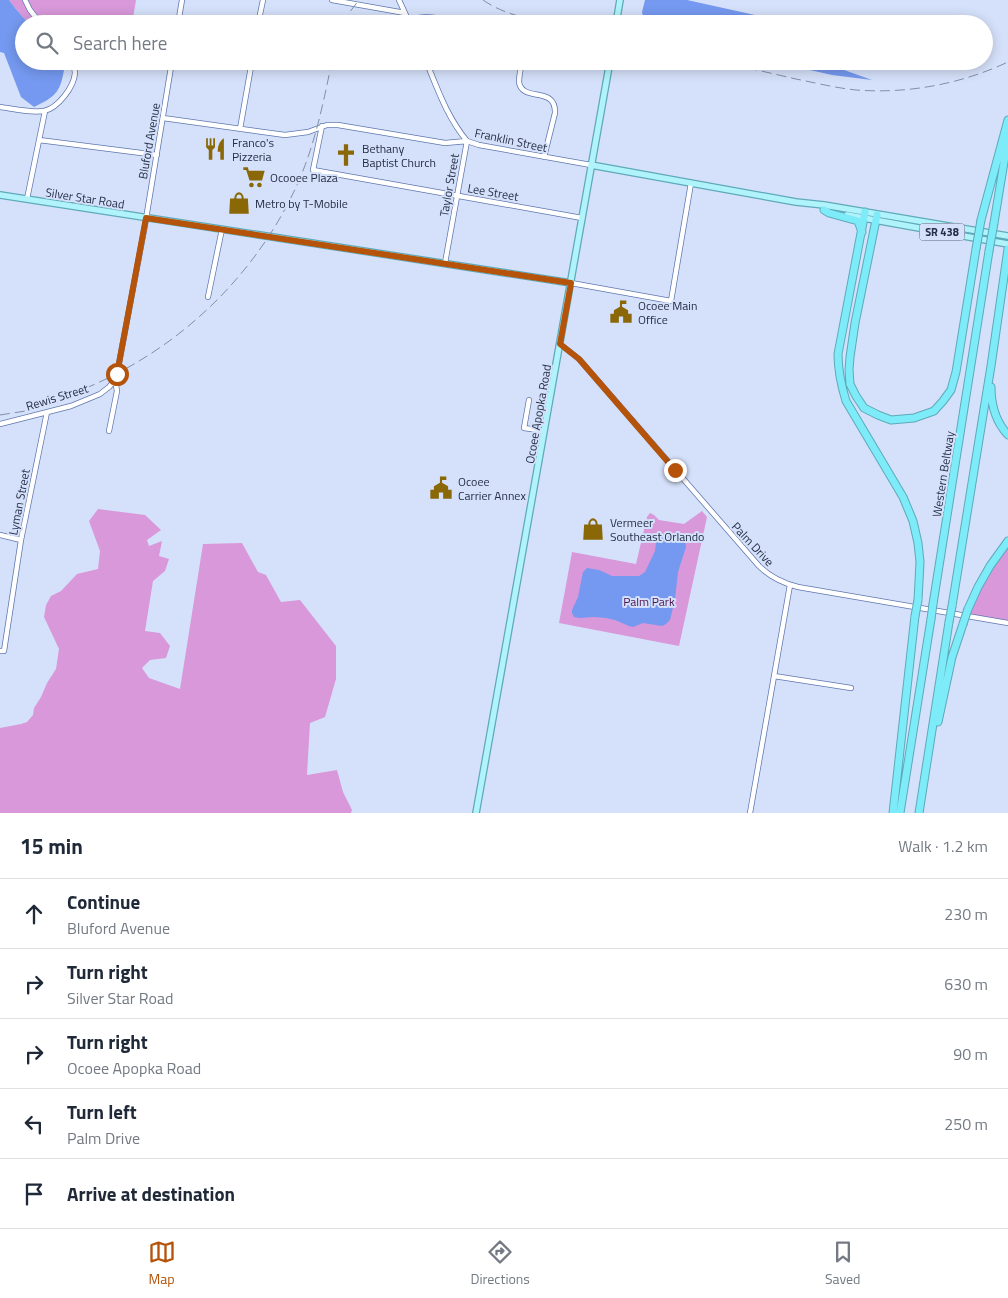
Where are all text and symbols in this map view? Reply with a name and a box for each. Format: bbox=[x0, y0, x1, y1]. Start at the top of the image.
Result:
search box bbox=[15, 15, 993, 70]
text: Search here bbox=[73, 28, 167, 57]
icon: search bbox=[33, 29, 61, 57]
street label: Bluford Avenue bbox=[133, 101, 165, 181]
street label: Franklin Street bbox=[473, 123, 550, 157]
place label: Franco's Pizzeria bbox=[232, 133, 274, 166]
restaurant icon: Franco's Pizzeria bbox=[202, 136, 228, 162]
place label: Bethany Baptist Church bbox=[362, 139, 436, 172]
church icon: Bethany Baptist Church bbox=[333, 142, 359, 168]
street label: Taylor Street bbox=[434, 151, 464, 218]
supermarket icon: Ocooee Plaza bbox=[241, 164, 267, 190]
place label: Ocooee Plaza bbox=[270, 168, 338, 187]
street label: Lee Street bbox=[466, 178, 521, 206]
street label: Silver Star Road bbox=[44, 182, 126, 214]
shop icon: Metro by T-Mobile bbox=[226, 190, 252, 216]
place label: Metro by T-Mobile bbox=[255, 194, 348, 213]
road number: SR 438 bbox=[920, 223, 964, 240]
place label: Ocoee Main Office bbox=[638, 296, 697, 329]
public building icon: Ocoee Main Office bbox=[608, 299, 634, 325]
route start bbox=[106, 363, 129, 386]
street label: Ocoee Apopka Road bbox=[520, 363, 556, 465]
street label: Rewis Street bbox=[24, 378, 91, 415]
street label: Western Beltway bbox=[927, 429, 959, 518]
route end bbox=[664, 459, 687, 482]
street label: Lyman Street bbox=[3, 467, 35, 537]
place label: Ocoee Carrier Annex bbox=[458, 472, 526, 505]
public building icon: Ocoee Carrier Annex bbox=[428, 475, 454, 501]
place label: Vermeer Southeast Orlando bbox=[610, 513, 704, 546]
shop icon: Vermeer Southeast Orlando bbox=[580, 516, 606, 542]
street label: Palm Drive bbox=[727, 517, 779, 571]
park label: Palm Park bbox=[623, 592, 675, 611]
text: 15 min bbox=[20, 830, 83, 862]
text: Walk · 1.2 km bbox=[898, 834, 988, 858]
text: Continue bbox=[67, 887, 140, 916]
icon: ahead bbox=[20, 900, 48, 928]
text: 230 m bbox=[944, 902, 988, 926]
text: Bluford Avenue bbox=[67, 916, 170, 940]
text: Turn right bbox=[67, 957, 148, 986]
icon: right bbox=[20, 970, 48, 998]
text: 630 m bbox=[944, 972, 988, 996]
text: Silver Star Road bbox=[67, 986, 173, 1010]
text: Turn right bbox=[67, 1027, 148, 1056]
icon: right bbox=[20, 1040, 48, 1068]
text: 90 m bbox=[953, 1042, 988, 1066]
text: Ocoee Apopka Road bbox=[67, 1056, 201, 1080]
text: Turn left bbox=[67, 1097, 137, 1126]
icon: left bbox=[20, 1110, 48, 1138]
text: 250 m bbox=[944, 1112, 988, 1136]
text: Palm Drive bbox=[67, 1126, 140, 1150]
text: Arrive at destination bbox=[67, 1179, 235, 1208]
icon: arrive bbox=[20, 1180, 48, 1208]
tab: Map bbox=[148, 1238, 176, 1289]
tab: Directions bbox=[471, 1238, 530, 1289]
tab: Saved bbox=[825, 1238, 861, 1289]

